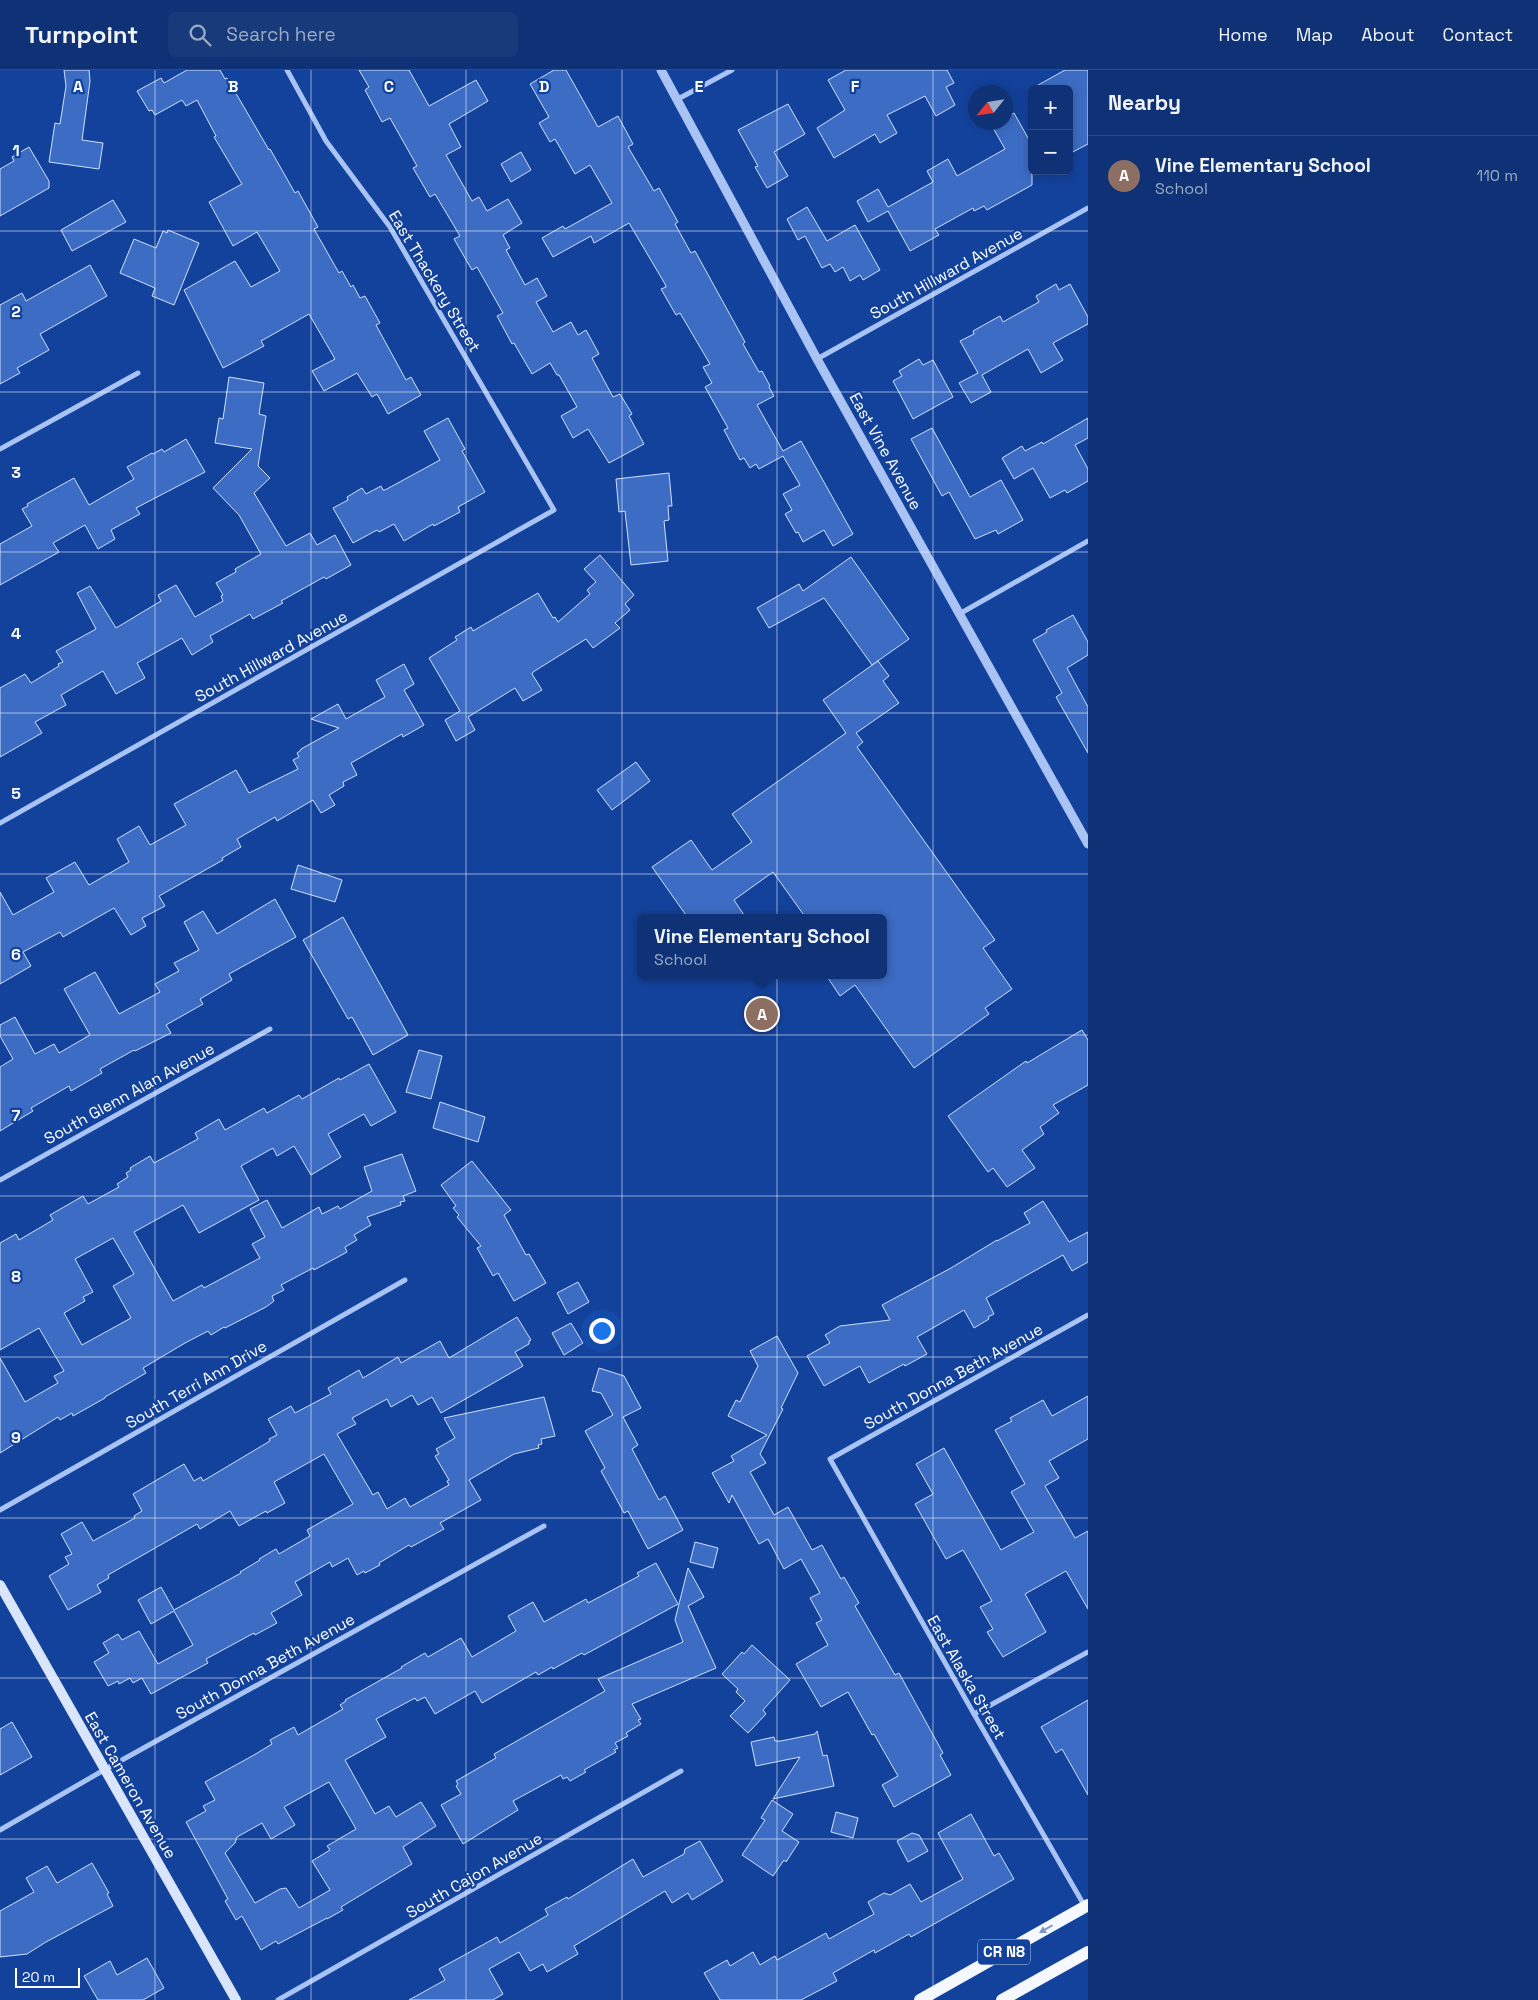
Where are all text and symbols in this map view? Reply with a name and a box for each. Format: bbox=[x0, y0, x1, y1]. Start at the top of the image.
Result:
search box bbox=[168, 12, 518, 57]
text: Turnpoint bbox=[25, 19, 138, 50]
icon: search bbox=[186, 21, 214, 49]
text: Search here bbox=[226, 22, 336, 47]
text: Home bbox=[1219, 23, 1268, 46]
text: Map bbox=[1296, 23, 1333, 46]
text: About bbox=[1361, 23, 1415, 46]
text: Contact bbox=[1443, 23, 1513, 46]
text: A bbox=[73, 76, 83, 97]
text: B bbox=[228, 76, 238, 97]
text: C bbox=[384, 76, 394, 97]
text: D bbox=[539, 76, 549, 97]
text: E bbox=[695, 76, 704, 97]
text: F bbox=[851, 76, 860, 97]
north arrow bbox=[968, 85, 1013, 130]
map controls bbox=[1028, 85, 1073, 175]
button: + bbox=[1028, 85, 1073, 130]
text: Nearby bbox=[1108, 89, 1181, 116]
button: − bbox=[1028, 130, 1073, 175]
text: 1 bbox=[12, 140, 20, 161]
text: Vine Elementary School bbox=[1155, 153, 1371, 178]
text: A bbox=[1119, 165, 1129, 186]
text: 110 m bbox=[1476, 165, 1518, 186]
text: School bbox=[1155, 178, 1208, 199]
street label: East Thackery Street bbox=[384, 207, 485, 356]
street label: South Hillward Avenue bbox=[866, 223, 1026, 324]
text: 2 bbox=[11, 301, 21, 322]
street label: East Vine Avenue bbox=[845, 389, 927, 514]
text: 3 bbox=[11, 462, 21, 483]
street label: South Hillward Avenue bbox=[191, 606, 351, 707]
text: 4 bbox=[11, 623, 21, 644]
text: 5 bbox=[11, 783, 21, 804]
popup bbox=[637, 914, 887, 979]
text: Vine Elementary School bbox=[654, 924, 870, 949]
text: 6 bbox=[11, 944, 21, 965]
text: School bbox=[654, 949, 707, 970]
pin: A bbox=[746, 995, 778, 1033]
street label: South Glenn Alan Avenue bbox=[40, 1038, 218, 1149]
text: 7 bbox=[12, 1105, 21, 1126]
text: 8 bbox=[11, 1266, 21, 1287]
your location bbox=[589, 1318, 615, 1344]
street label: South Donna Beth Avenue bbox=[860, 1318, 1046, 1434]
street label: South Terri Ann Drive bbox=[122, 1335, 271, 1433]
text: 9 bbox=[11, 1427, 21, 1448]
street label: South Donna Beth Avenue bbox=[172, 1608, 358, 1724]
street label: East Alaska Street bbox=[923, 1611, 1011, 1743]
street label: East Cameron Avenue bbox=[80, 1708, 181, 1863]
street label: South Cajon Avenue bbox=[402, 1828, 546, 1923]
one-way arrow bbox=[1039, 1924, 1052, 1933]
road number: CR N8 bbox=[978, 1940, 1030, 1964]
scale bar bbox=[15, 1965, 80, 1988]
text: 20 m bbox=[22, 1968, 55, 1986]

